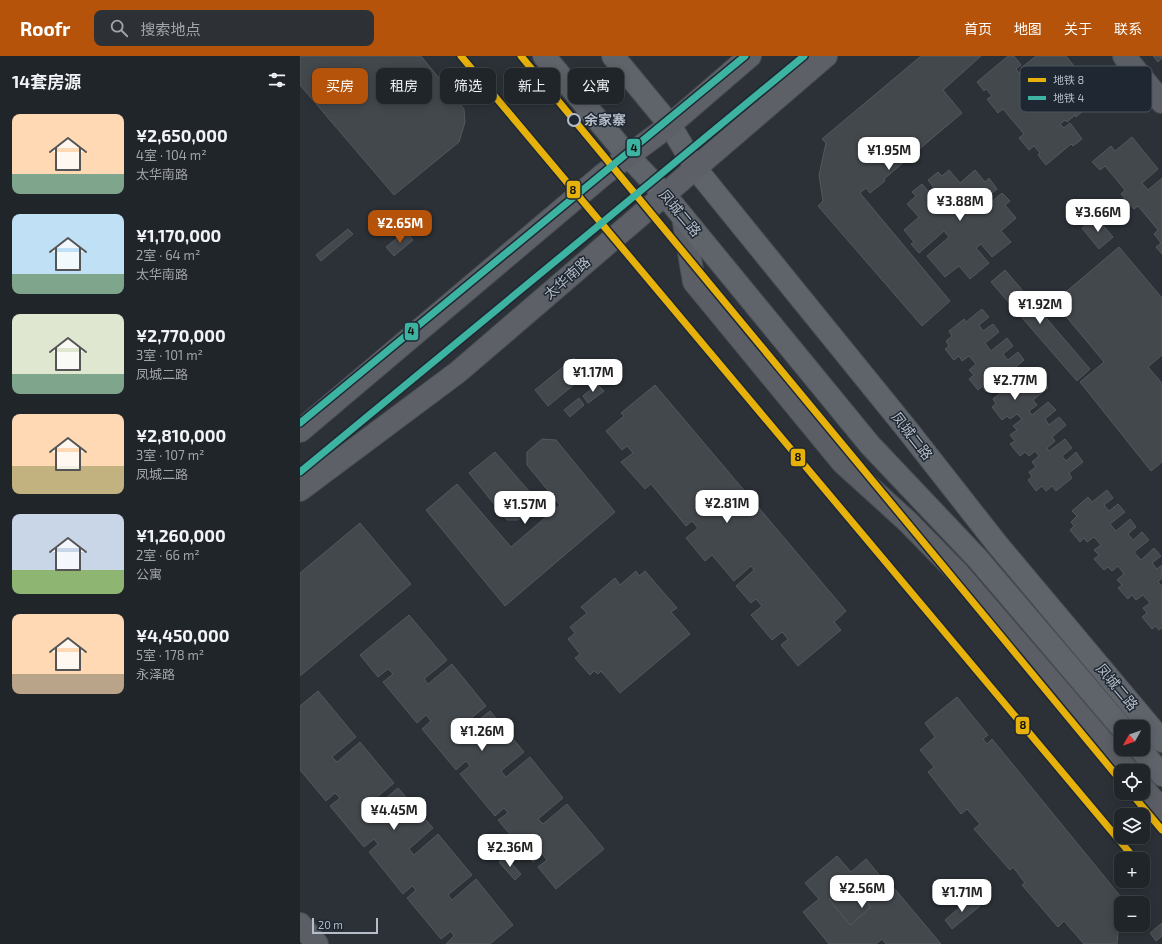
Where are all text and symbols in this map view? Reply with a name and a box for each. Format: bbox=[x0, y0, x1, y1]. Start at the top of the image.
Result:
search box bbox=[94, 10, 374, 46]
text: Roofr bbox=[20, 17, 70, 40]
icon: search bbox=[108, 17, 130, 39]
text: 搜索地点 bbox=[140, 20, 200, 38]
text: 首页 bbox=[964, 20, 992, 37]
text: 地图 bbox=[1014, 20, 1042, 37]
text: 关于 bbox=[1064, 20, 1092, 37]
text: 联系 bbox=[1114, 20, 1142, 37]
legend bbox=[1020, 66, 1152, 112]
chip: 买房 bbox=[312, 68, 368, 104]
chip: 租房 bbox=[376, 68, 432, 104]
chip: 筛选 bbox=[440, 68, 496, 104]
chip: 新上 bbox=[504, 68, 560, 104]
chip: 公寓 bbox=[568, 68, 624, 104]
icon: filters bbox=[266, 69, 288, 91]
text: 14套房源 bbox=[12, 71, 81, 91]
text: 地铁 8 bbox=[1053, 73, 1084, 86]
text: 地铁 4 bbox=[1053, 91, 1084, 104]
place label: 余家寨 bbox=[584, 111, 626, 128]
marker: 余家寨 bbox=[567, 113, 581, 127]
text: ¥2,650,000 bbox=[136, 125, 228, 145]
icon: home bbox=[44, 130, 92, 178]
pin: ¥1.95M bbox=[856, 137, 922, 171]
line badge: 4 bbox=[626, 138, 641, 157]
text: 4 bbox=[630, 141, 638, 154]
text: ¥1.95M bbox=[867, 142, 911, 158]
text: 4室 · 104 m² bbox=[136, 147, 207, 163]
text: 太华南路 bbox=[136, 166, 188, 182]
line badge: 8 bbox=[566, 180, 581, 199]
text: 8 bbox=[570, 183, 577, 196]
street label: 凤城二路 bbox=[656, 186, 705, 240]
pin: ¥3.88M bbox=[927, 188, 993, 222]
text: ¥3.88M bbox=[936, 193, 984, 209]
pin: ¥3.66M bbox=[1065, 199, 1131, 233]
text: ¥3.66M bbox=[1075, 204, 1121, 220]
pin: ¥2.65M bbox=[367, 210, 433, 244]
text: ¥2.65M bbox=[377, 215, 423, 231]
text: ¥1,170,000 bbox=[136, 225, 221, 245]
icon: home bbox=[44, 230, 92, 278]
text: 2室 · 64 m² bbox=[136, 247, 200, 263]
street label: 太华南路 bbox=[540, 253, 593, 302]
text: 太华南路 bbox=[136, 266, 188, 282]
pin: ¥1.92M bbox=[1007, 291, 1073, 325]
text: ¥1.92M bbox=[1018, 296, 1062, 312]
line badge: 4 bbox=[404, 322, 419, 341]
text: 4 bbox=[407, 324, 415, 337]
text: ¥2,770,000 bbox=[136, 325, 226, 345]
icon: home bbox=[44, 330, 92, 378]
text: 3室 · 101 m² bbox=[136, 347, 203, 363]
pin: ¥1.17M bbox=[560, 359, 626, 393]
text: ¥1.17M bbox=[572, 364, 614, 380]
text: 凤城二路 bbox=[136, 366, 188, 382]
pin: ¥2.77M bbox=[982, 367, 1048, 401]
text: ¥2.77M bbox=[993, 372, 1037, 388]
street label: 凤城二路 bbox=[888, 408, 936, 463]
text: ¥2,810,000 bbox=[136, 425, 226, 445]
icon: home bbox=[44, 430, 92, 478]
text: 3室 · 107 m² bbox=[136, 447, 204, 463]
line badge: 8 bbox=[790, 448, 806, 467]
text: 8 bbox=[795, 450, 802, 463]
text: 凤城二路 bbox=[136, 466, 188, 482]
pin: ¥2.81M bbox=[694, 490, 760, 524]
pin: ¥1.57M bbox=[492, 491, 558, 525]
text: ¥2.81M bbox=[705, 495, 749, 511]
text: ¥1.57M bbox=[503, 496, 547, 512]
text: ¥1,260,000 bbox=[136, 525, 226, 545]
icon: home bbox=[44, 530, 92, 578]
text: 2室 · 66 m² bbox=[136, 547, 200, 563]
text: 公寓 bbox=[136, 566, 162, 582]
text: ¥4,450,000 bbox=[136, 625, 229, 645]
icon: home bbox=[44, 630, 92, 678]
text: 5室 · 178 m² bbox=[136, 647, 204, 663]
street label: 凤城二路 bbox=[1093, 660, 1142, 714]
text: 永泽路 bbox=[136, 666, 175, 682]
line badge: 8 bbox=[1015, 716, 1030, 735]
pin: ¥1.26M bbox=[449, 718, 515, 752]
text: 8 bbox=[1020, 718, 1027, 731]
north arrow bbox=[1114, 720, 1150, 756]
map controls bbox=[1114, 720, 1150, 932]
text: ¥1.26M bbox=[460, 723, 504, 739]
button: locate bbox=[1114, 764, 1150, 800]
pin: ¥4.45M bbox=[361, 797, 427, 831]
text: ¥4.45M bbox=[370, 802, 418, 818]
button: layers bbox=[1114, 808, 1150, 844]
pin: ¥2.36M bbox=[477, 834, 543, 868]
text: ¥2.36M bbox=[487, 839, 533, 855]
button: + bbox=[1114, 852, 1150, 888]
pin: ¥2.56M bbox=[829, 875, 895, 909]
pin: ¥1.71M bbox=[929, 879, 995, 913]
text: ¥2.56M bbox=[839, 880, 885, 896]
text: ¥1.71M bbox=[941, 884, 983, 900]
button: − bbox=[1114, 896, 1150, 932]
scale bar bbox=[312, 916, 378, 935]
text: 20 m bbox=[318, 918, 343, 931]

